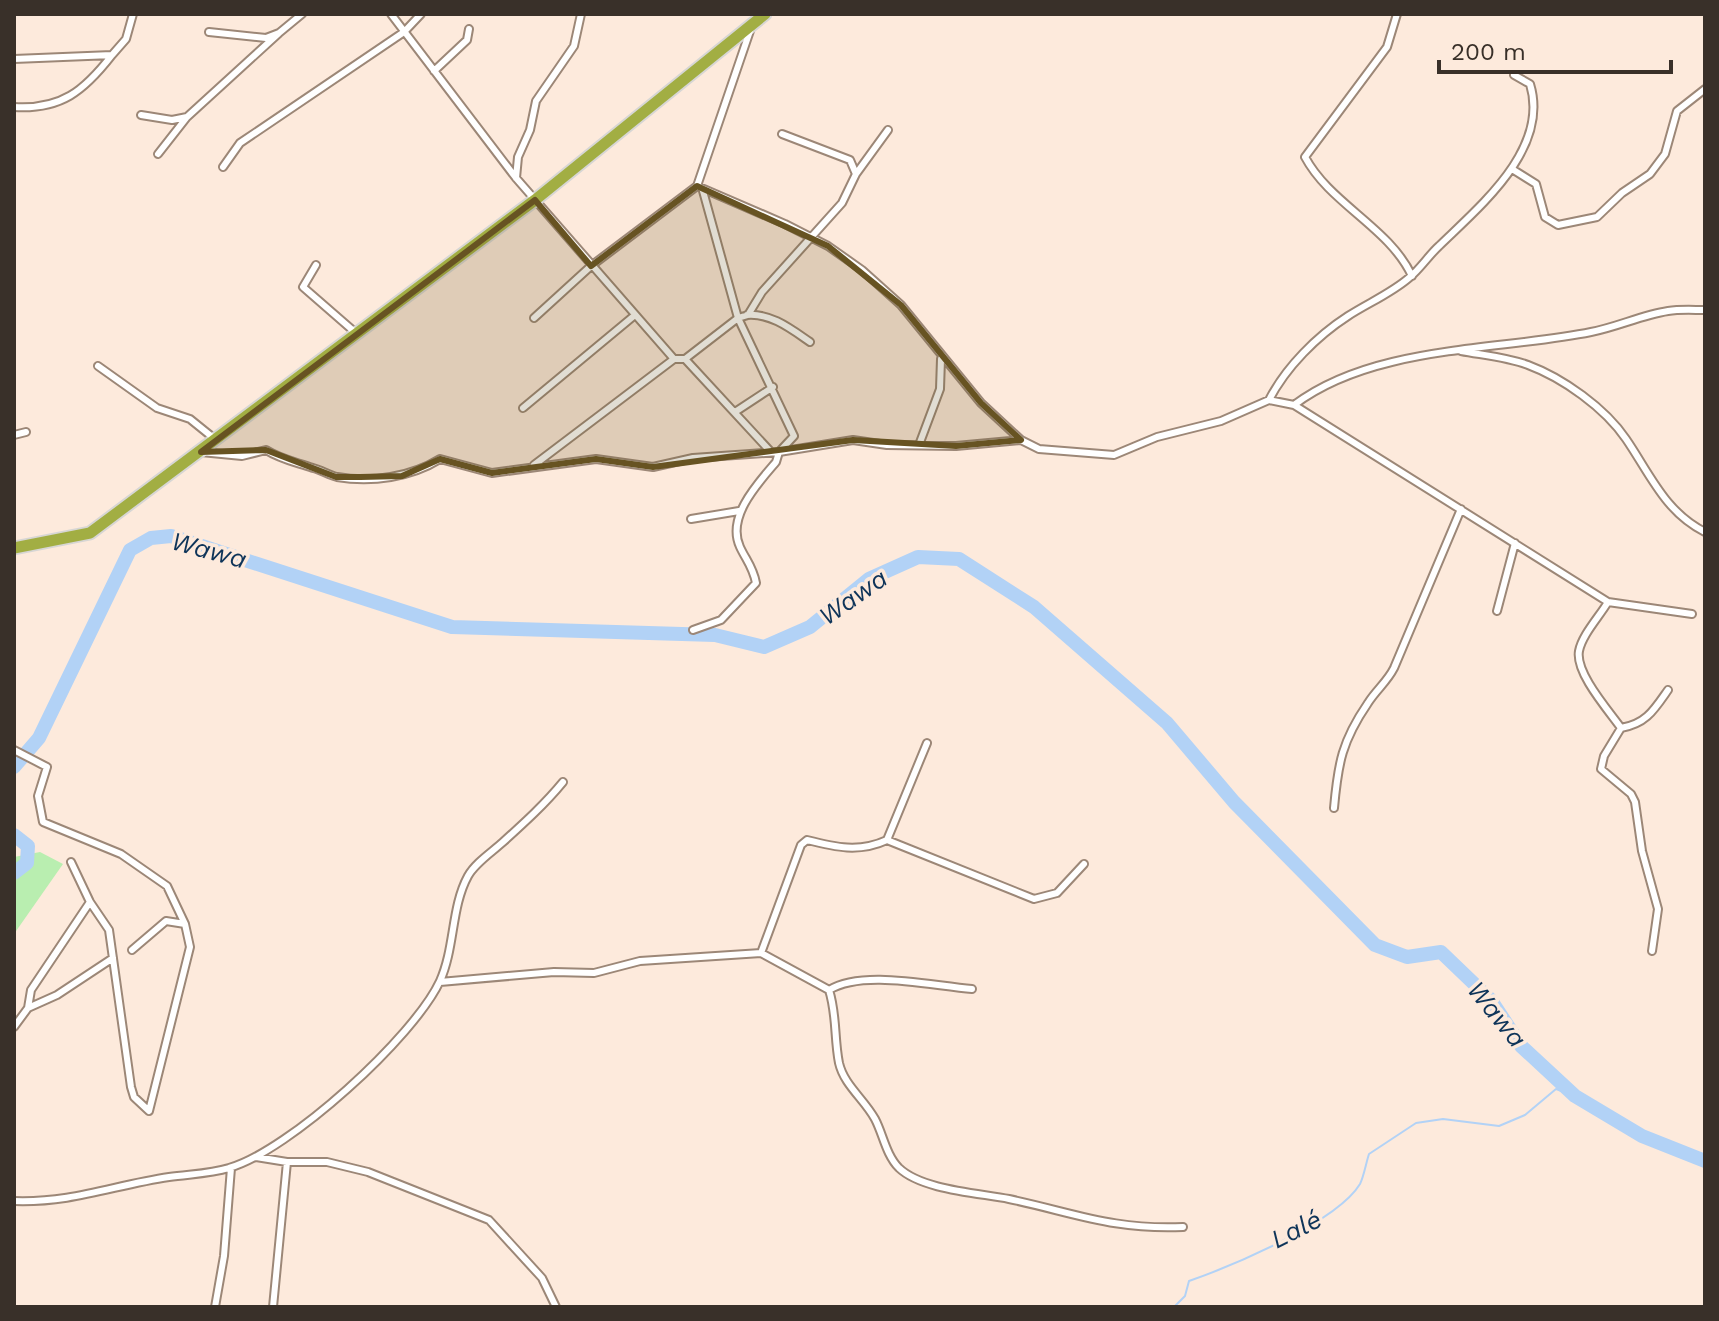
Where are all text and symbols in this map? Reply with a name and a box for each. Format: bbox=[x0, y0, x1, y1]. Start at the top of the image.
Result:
scale bar bbox=[1439, 24, 1671, 74]
text: 200 m bbox=[1451, 38, 1526, 66]
water label: Wawa bbox=[168, 526, 250, 574]
water label: Wawa bbox=[813, 563, 893, 631]
water label: Wawa bbox=[1461, 975, 1533, 1053]
water label: Lalé bbox=[1265, 1204, 1327, 1254]

